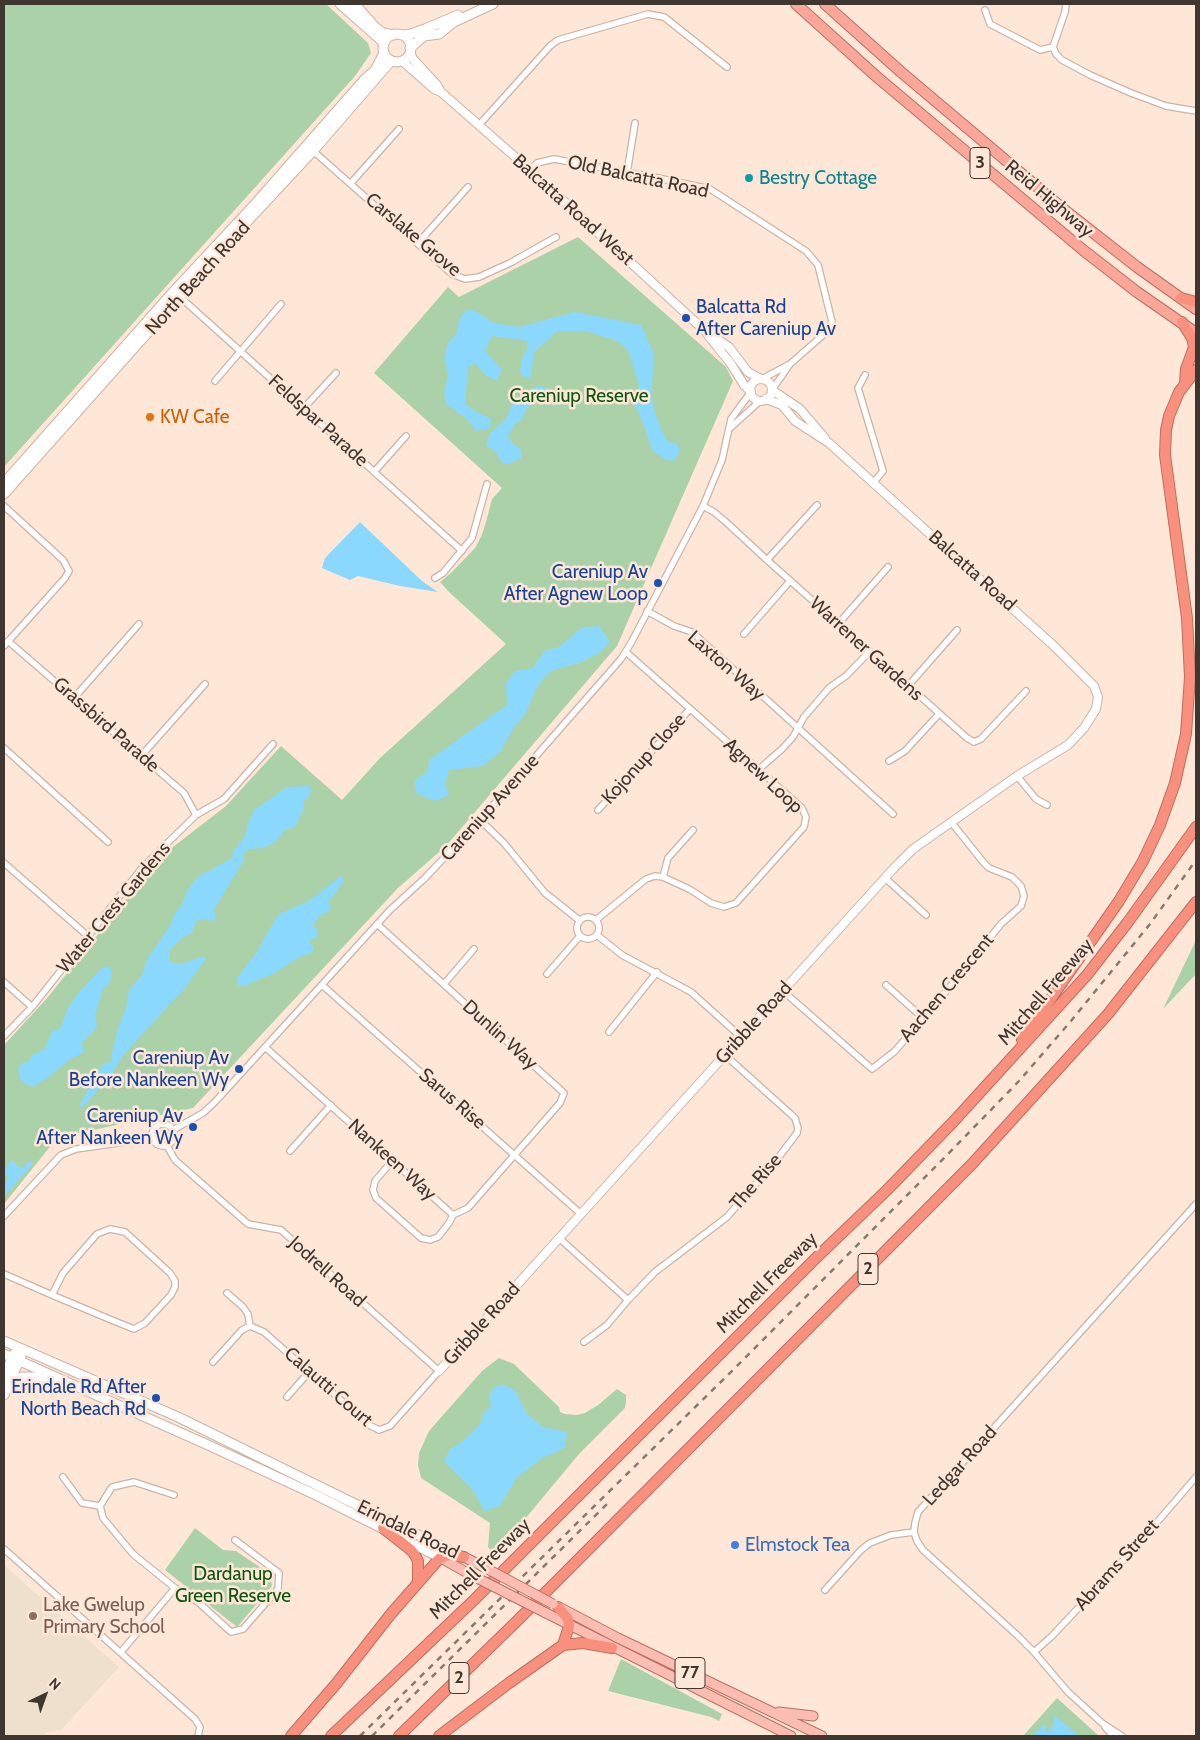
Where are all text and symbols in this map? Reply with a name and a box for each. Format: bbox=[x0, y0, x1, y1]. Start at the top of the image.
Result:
road number: 3 bbox=[970, 148, 990, 178]
street label: Balcatta Road West bbox=[508, 150, 638, 270]
street label: Old Balcatta Road bbox=[565, 151, 711, 203]
street label: Reid Highway bbox=[1000, 155, 1098, 243]
place label: Bestry Cottage bbox=[759, 167, 877, 189]
marker: Bestry Cottage bbox=[743, 172, 755, 184]
street label: Carslake Grove bbox=[360, 188, 466, 282]
street label: North Beach Road bbox=[141, 216, 255, 340]
place label: Balcatta Rd After Careniup Av bbox=[696, 296, 836, 340]
marker: Balcatta Rd After Careniup Av bbox=[680, 312, 692, 324]
street label: Feldspar Parade bbox=[263, 370, 373, 472]
park label: Careniup Reserve bbox=[509, 385, 649, 407]
place label: KW Cafe bbox=[160, 406, 230, 428]
marker: KW Cafe bbox=[144, 411, 156, 423]
street label: Balcatta Road bbox=[924, 526, 1020, 616]
place label: Careniup Av After Agnew Loop bbox=[504, 561, 648, 605]
marker: Careniup Av After Agnew Loop bbox=[652, 577, 664, 589]
street label: Warrener Gardens bbox=[805, 592, 927, 706]
street label: Laxton Way bbox=[683, 626, 769, 706]
street label: Grassbird Parade bbox=[48, 673, 164, 777]
street label: Kojonup Close bbox=[597, 709, 691, 809]
street label: Agnew Loop bbox=[719, 733, 807, 819]
street label: Careniup Avenue bbox=[436, 750, 544, 866]
street label: Water Crest Gardens bbox=[52, 838, 176, 978]
street label: Aachen Crescent bbox=[895, 929, 999, 1047]
street label: Mitchell Freeway bbox=[994, 934, 1098, 1050]
street label: Gribble Road bbox=[711, 977, 797, 1069]
street label: Dunlin Way bbox=[458, 995, 542, 1075]
place label: Careniup Av Before Nankeen Wy bbox=[69, 1047, 229, 1091]
marker: Careniup Av Before Nankeen Wy bbox=[233, 1063, 245, 1075]
street label: Sarus Rise bbox=[414, 1064, 490, 1134]
place label: Careniup Av After Nankeen Wy bbox=[36, 1105, 183, 1149]
street label: Nankeen Way bbox=[343, 1114, 441, 1206]
marker: Careniup Av After Nankeen Wy bbox=[187, 1121, 199, 1133]
street label: The Rise bbox=[725, 1149, 787, 1215]
street label: Mitchell Freeway bbox=[712, 1228, 822, 1338]
street label: Jodrell Road bbox=[284, 1232, 370, 1312]
road number: 2 bbox=[858, 1254, 878, 1285]
street label: Gribble Road bbox=[439, 1278, 525, 1370]
street label: Calautti Court bbox=[279, 1342, 377, 1432]
place label: Erindale Rd After North Beach Rd bbox=[11, 1376, 146, 1420]
marker: Erindale Rd After North Beach Rd bbox=[150, 1392, 162, 1404]
street label: Ledgar Road bbox=[918, 1421, 1002, 1511]
street label: Erindale Road bbox=[353, 1496, 463, 1564]
street label: Mitchell Freeway bbox=[425, 1514, 535, 1624]
street label: Abrams Street bbox=[1070, 1515, 1164, 1615]
place label: Elmstock Tea bbox=[745, 1534, 850, 1556]
marker: Elmstock Tea bbox=[729, 1539, 741, 1551]
park label: Dardanup Green Reserve bbox=[175, 1563, 291, 1607]
place label: Lake Gwelup Primary School bbox=[43, 1594, 165, 1638]
marker: Lake Gwelup Primary School bbox=[27, 1610, 39, 1622]
road number: 77 bbox=[675, 1658, 705, 1689]
road number: 2 bbox=[449, 1662, 469, 1694]
north arrow bbox=[20, 1670, 70, 1720]
text: N bbox=[45, 1674, 65, 1694]

